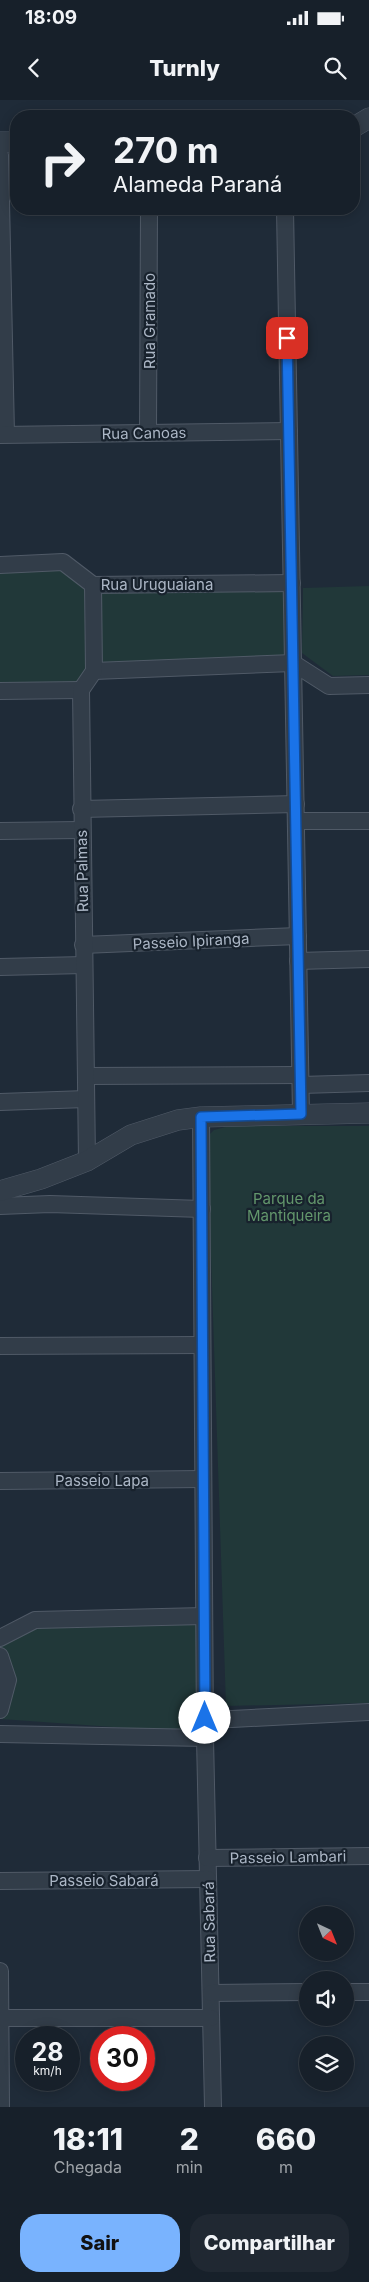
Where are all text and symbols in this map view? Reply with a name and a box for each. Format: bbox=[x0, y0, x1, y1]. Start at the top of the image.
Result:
text: 18:09 bbox=[25, 6, 77, 29]
icon: back bbox=[20, 54, 48, 82]
icon: search bbox=[321, 54, 349, 82]
text: Turnly bbox=[149, 55, 220, 81]
text: 270 m bbox=[113, 129, 219, 171]
icon: right bbox=[30, 130, 95, 195]
text: Alameda Paraná bbox=[113, 171, 282, 197]
street label: Rua Gramado bbox=[140, 273, 159, 369]
pin bbox=[266, 317, 308, 359]
icon: arrive bbox=[273, 324, 301, 352]
street label: Rua Canoas bbox=[101, 423, 187, 443]
street label: Rua Uruguaiana bbox=[101, 575, 213, 594]
street label: Rua Palmas bbox=[72, 830, 92, 912]
street label: Passeio Ipiranga bbox=[132, 928, 250, 954]
park label: Parque da Mantiqueira bbox=[247, 1189, 331, 1225]
street label: Passeio Lapa bbox=[55, 1471, 149, 1490]
position arrow bbox=[178, 1691, 230, 1743]
street label: Passeio Lambari bbox=[229, 1846, 347, 1868]
street label: Passeio Sabará bbox=[49, 1871, 159, 1890]
street label: Rua Sabará bbox=[199, 1881, 219, 1963]
north arrow bbox=[299, 1906, 354, 1961]
map controls bbox=[299, 1906, 354, 2091]
button: sound bbox=[299, 1971, 354, 2026]
speed limit sign: 30 bbox=[90, 2026, 155, 2091]
button: layers bbox=[299, 2036, 354, 2091]
text: 28 bbox=[31, 2037, 64, 2067]
text: km/h bbox=[33, 2063, 62, 2078]
text: 18:11 bbox=[53, 2121, 123, 2157]
text: 2 bbox=[180, 2121, 199, 2157]
text: 660 bbox=[256, 2121, 316, 2157]
text: Chegada bbox=[54, 2157, 122, 2177]
text: min bbox=[176, 2157, 203, 2177]
text: m bbox=[279, 2157, 293, 2177]
button: Sair bbox=[20, 2214, 180, 2272]
button: Compartilhar bbox=[190, 2214, 349, 2272]

